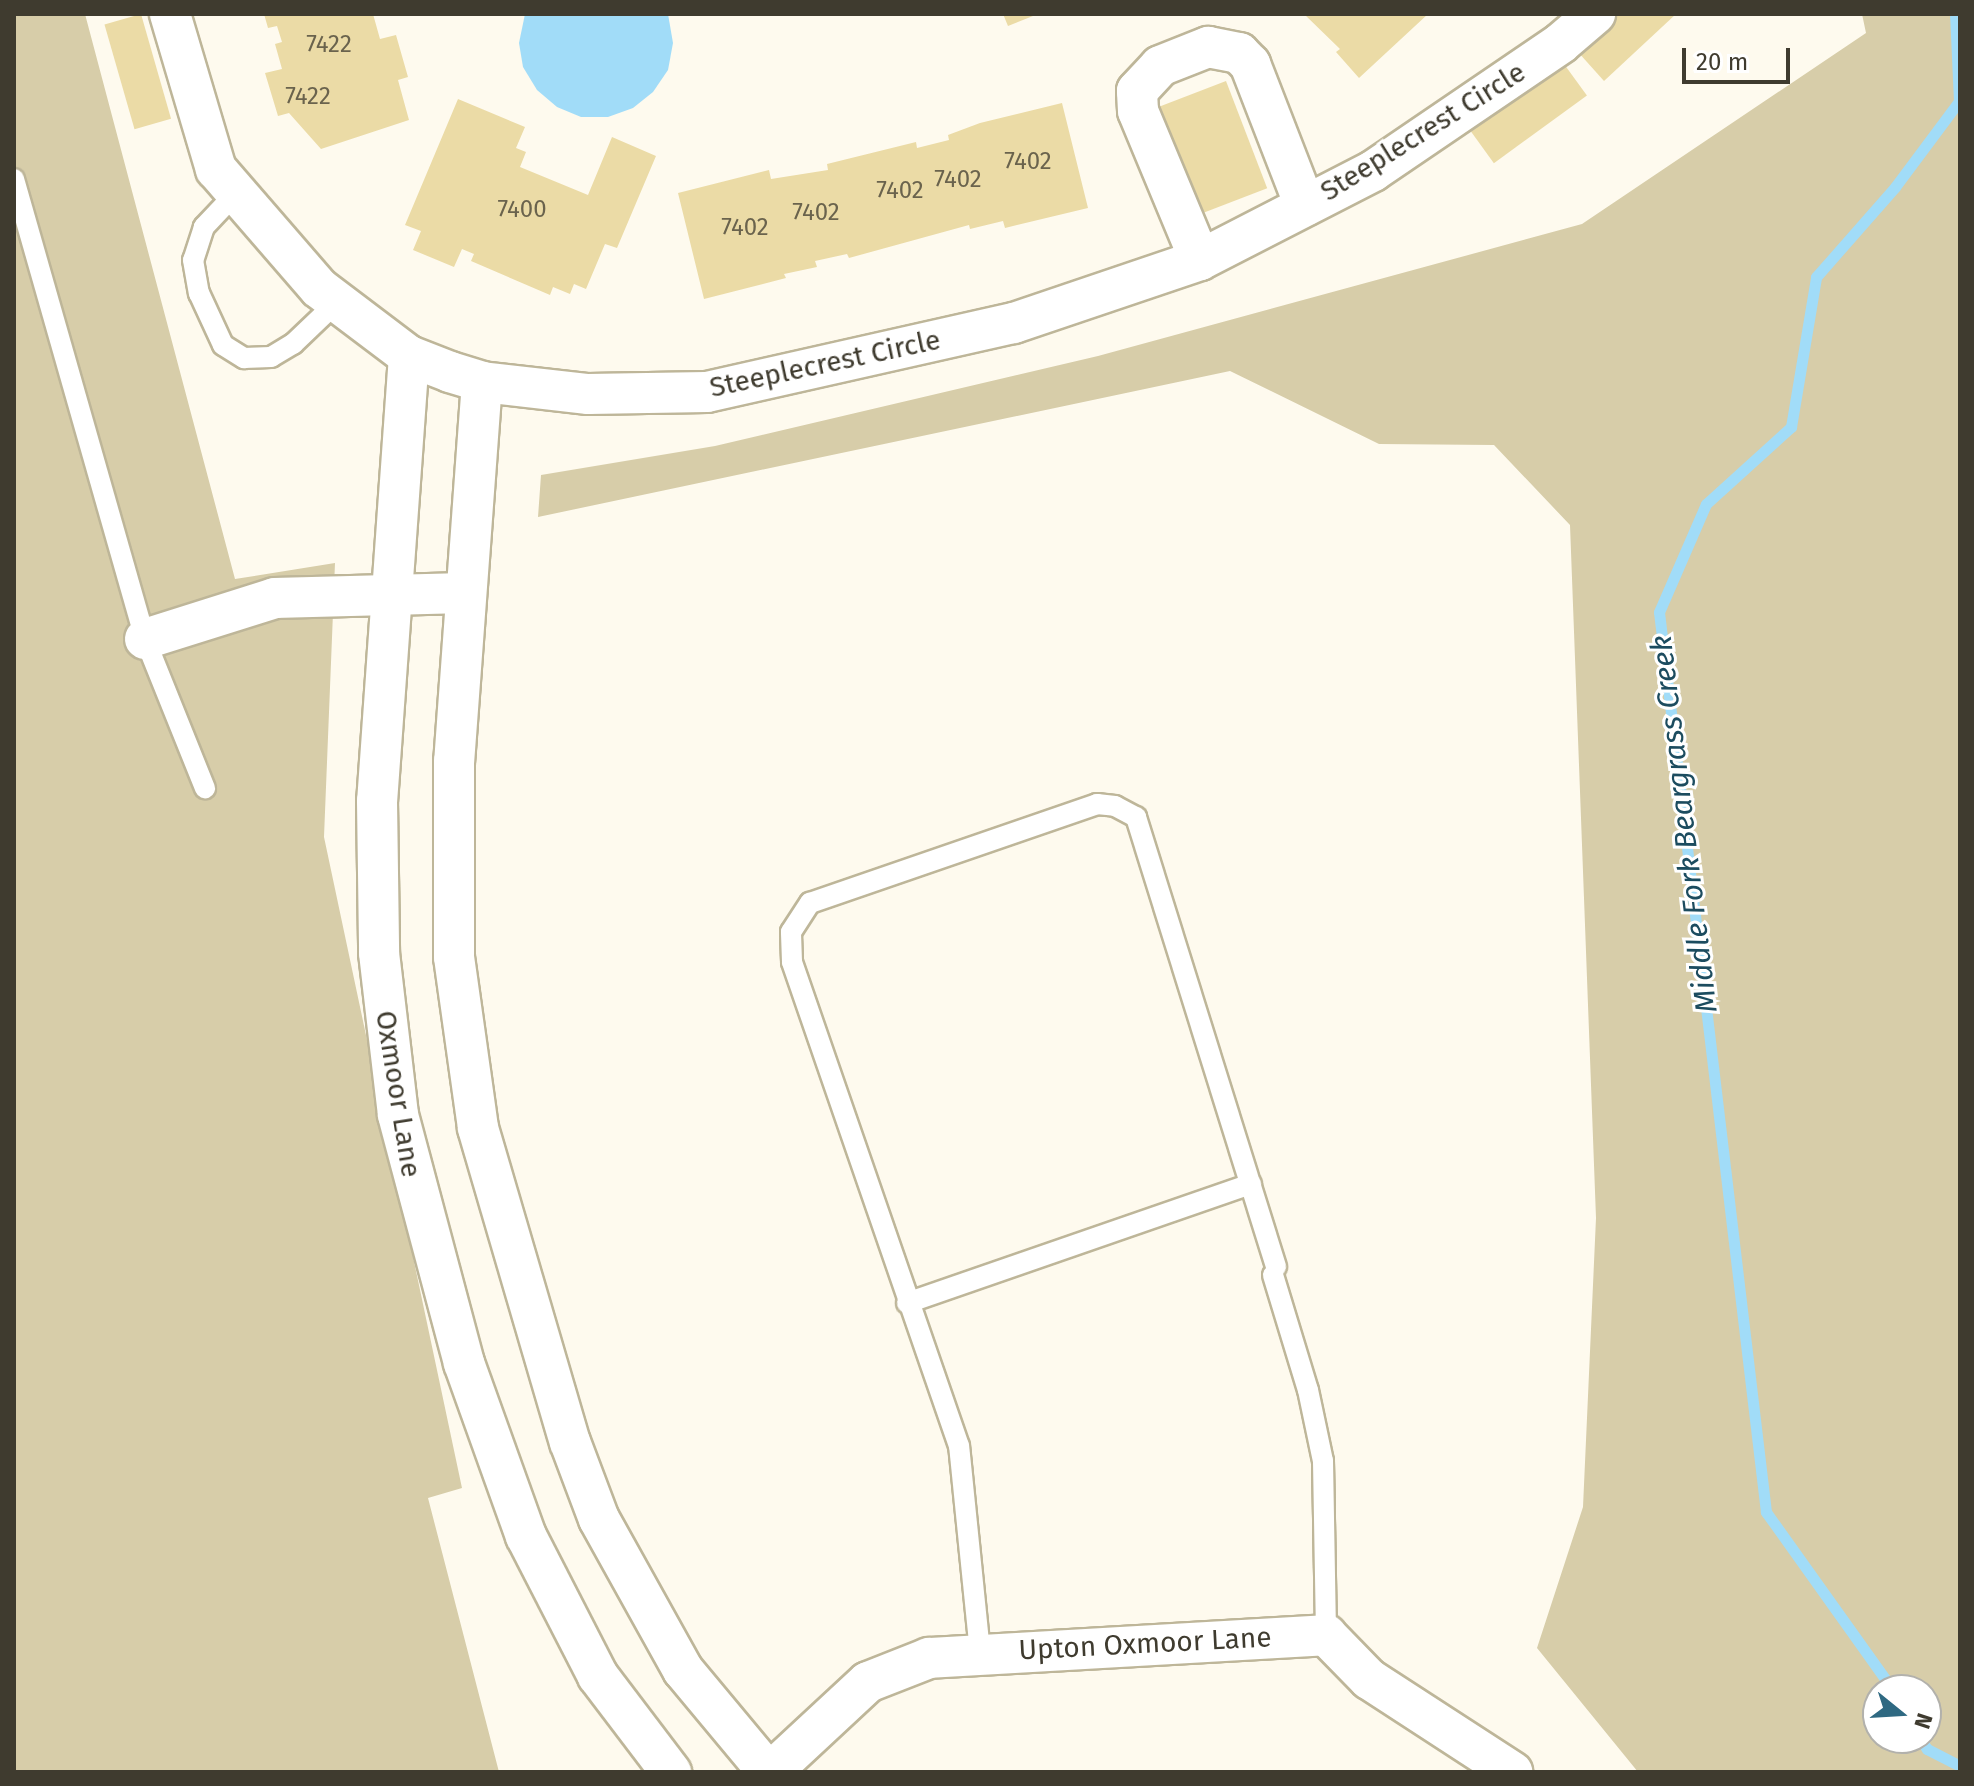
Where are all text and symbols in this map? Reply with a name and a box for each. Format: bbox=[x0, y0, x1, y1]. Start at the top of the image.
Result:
house number: 7422 bbox=[306, 31, 352, 59]
scale bar bbox=[1686, 32, 1794, 82]
text: 20 m bbox=[1696, 48, 1748, 76]
street label: Steeplecrest Circle bbox=[1314, 56, 1532, 208]
house number: 7422 bbox=[285, 83, 331, 111]
house number: 7402 bbox=[1004, 148, 1052, 176]
house number: 7402 bbox=[934, 166, 982, 194]
house number: 7402 bbox=[876, 177, 924, 205]
house number: 7400 bbox=[497, 196, 547, 224]
house number: 7402 bbox=[792, 199, 840, 227]
house number: 7402 bbox=[721, 214, 769, 242]
street label: Steeplecrest Circle bbox=[707, 323, 943, 405]
water label: Middle Fork Beargrass Creek bbox=[1643, 633, 1725, 1015]
street label: Oxmoor Lane bbox=[368, 1008, 428, 1180]
street label: Upton Oxmoor Lane bbox=[1018, 1621, 1272, 1667]
north arrow bbox=[1862, 1674, 1942, 1754]
text: N bbox=[1908, 1710, 1938, 1732]

